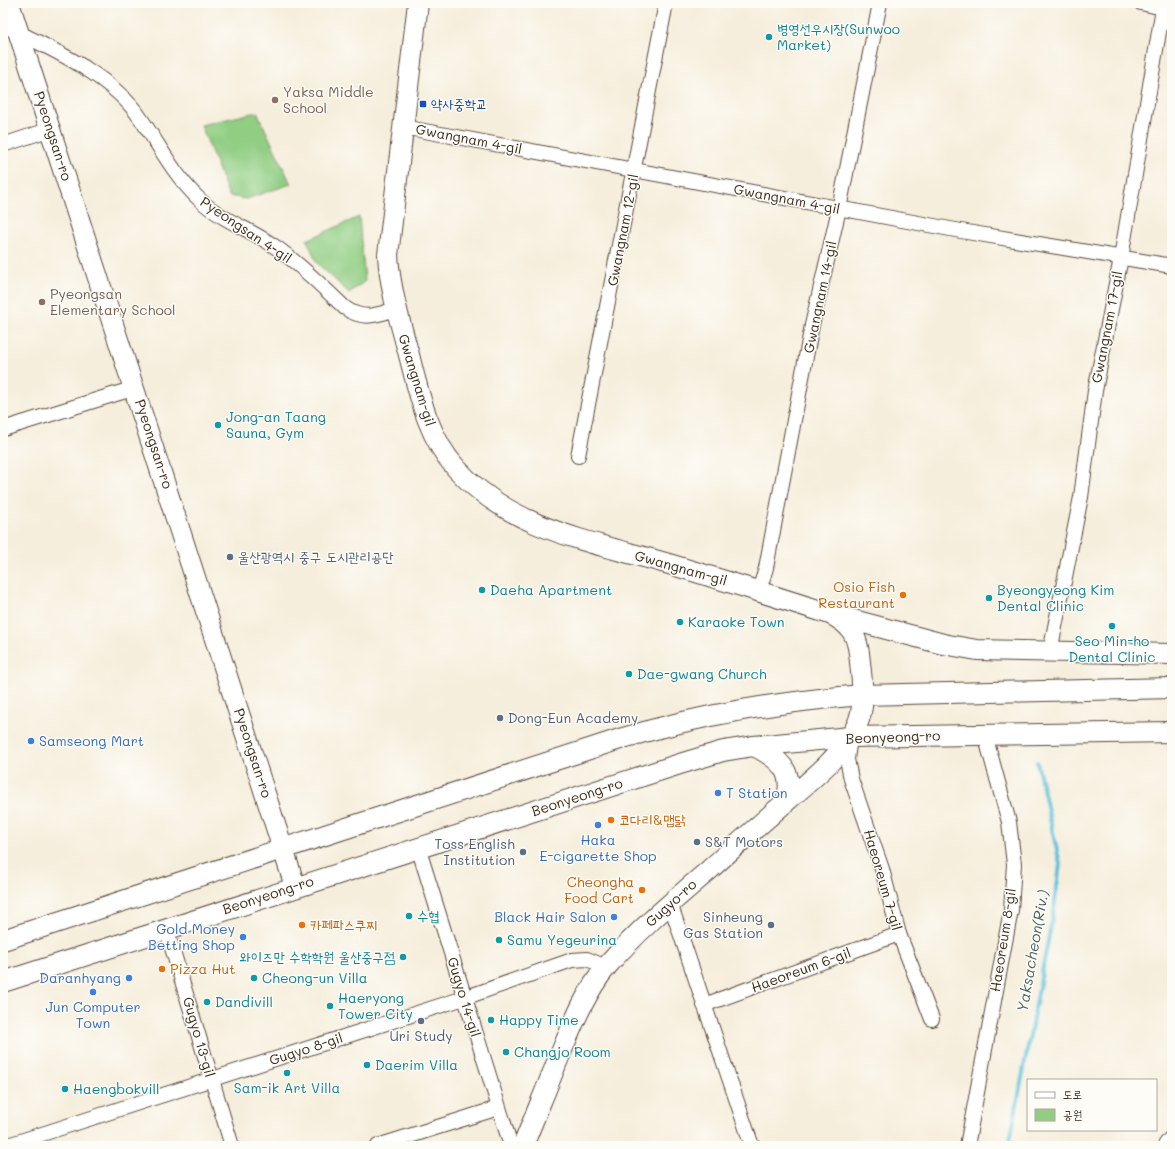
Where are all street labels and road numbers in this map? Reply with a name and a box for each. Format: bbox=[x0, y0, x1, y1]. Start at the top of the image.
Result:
street label: Pyeongsan-ro bbox=[30, 89, 77, 183]
street label: Gwangnam 4-gil bbox=[414, 119, 524, 158]
street label: Gwangnam 12-gil bbox=[602, 172, 643, 288]
street label: Gwangnam 4-gil bbox=[732, 179, 842, 218]
street label: Pyeongsan 4-gil bbox=[197, 192, 296, 267]
street label: Gwangnam 14-gil bbox=[798, 239, 841, 355]
street label: Gwangnam 17-gil bbox=[1086, 269, 1127, 385]
street label: Gwangnam-gil bbox=[394, 332, 440, 428]
street label: Pyeongsan-ro bbox=[131, 397, 178, 491]
street label: Gwangnam-gil bbox=[633, 545, 730, 590]
street label: Pyeongsan-ro bbox=[230, 706, 277, 800]
street label: Beonyeong-ro bbox=[845, 725, 941, 748]
street label: Beonyeong-ro bbox=[529, 773, 625, 820]
street label: Haeoreum 7-gil bbox=[860, 827, 907, 933]
street label: Beonyeong-ro bbox=[220, 871, 316, 918]
street label: Gugyo-ro bbox=[641, 874, 700, 931]
street label: Haeoreum 8-gil bbox=[985, 887, 1020, 993]
street label: Haeoreum 6-gil bbox=[748, 943, 853, 996]
street label: Gugyo 14-gil bbox=[443, 955, 486, 1039]
street label: Gugyo 13-gil bbox=[179, 995, 220, 1079]
street label: Gugyo 8-gil bbox=[267, 1028, 345, 1069]

